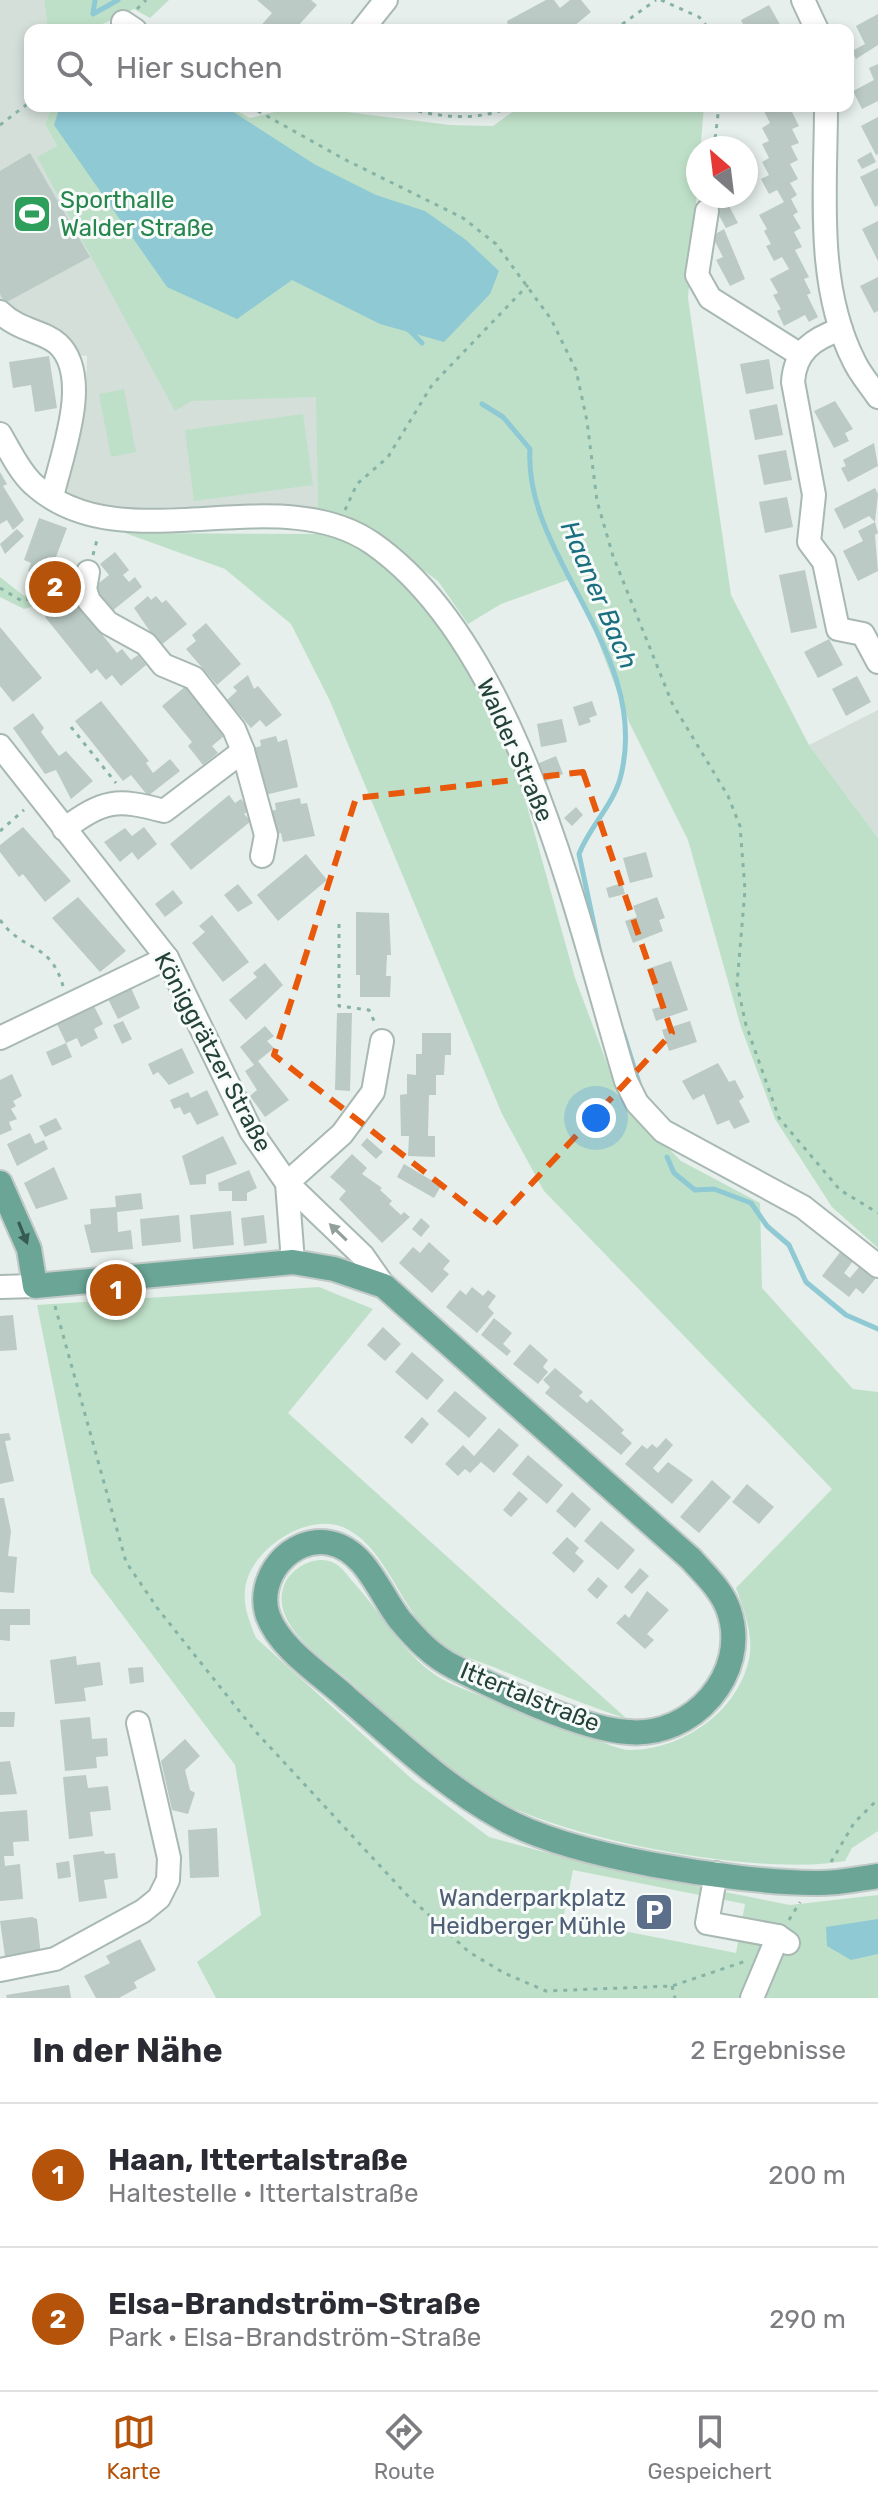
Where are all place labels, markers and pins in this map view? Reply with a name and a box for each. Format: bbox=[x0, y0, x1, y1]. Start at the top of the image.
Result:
place label: Sporthalle Walder Straße bbox=[60, 186, 214, 242]
sports icon: Sporthalle Walder Straße bbox=[11, 193, 53, 235]
pin: 2 bbox=[29, 557, 81, 617]
pin: 1 bbox=[90, 1260, 142, 1320]
place label: Wanderparkplatz Heidberger Mühle bbox=[429, 1884, 626, 1940]
parking icon: Wanderparkplatz Heidberger Mühle bbox=[633, 1891, 675, 1933]

